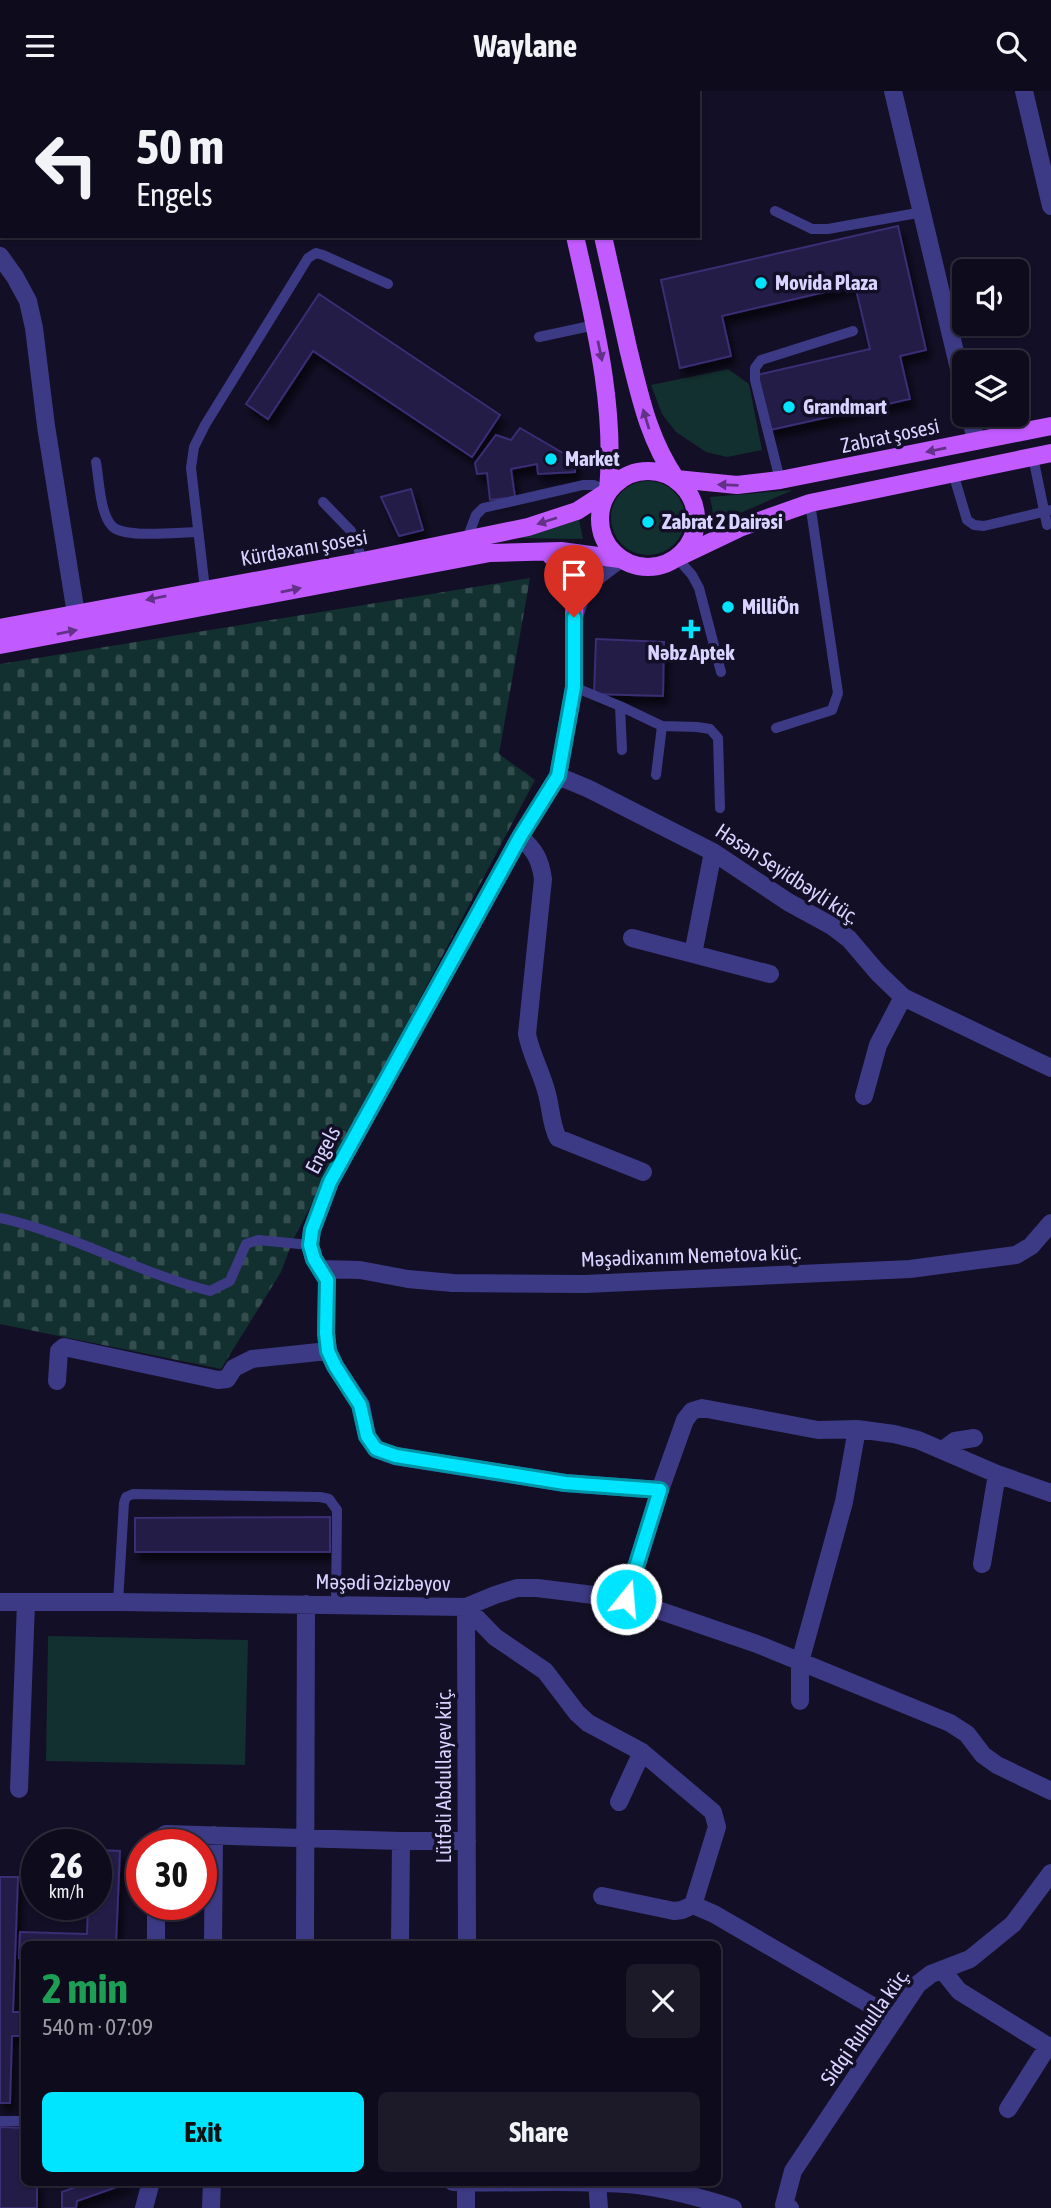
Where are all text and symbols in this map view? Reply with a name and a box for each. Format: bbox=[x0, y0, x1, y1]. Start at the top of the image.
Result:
icon: menu bbox=[21, 27, 59, 65]
text: Waylane bbox=[474, 27, 577, 64]
icon: search bbox=[992, 27, 1030, 65]
text: 50 m bbox=[136, 118, 224, 174]
icon: left bbox=[21, 119, 112, 210]
text: Engels bbox=[136, 176, 213, 213]
map controls bbox=[952, 259, 1029, 427]
button: sound bbox=[952, 259, 1029, 336]
place label: Movida Plaza bbox=[775, 270, 878, 294]
marker: Movida Plaza bbox=[753, 275, 769, 291]
one-way arrow bbox=[594, 340, 605, 362]
button: layers bbox=[952, 350, 1029, 427]
place label: Grandmart bbox=[803, 394, 887, 418]
marker: Grandmart bbox=[781, 399, 797, 415]
one-way arrow bbox=[641, 408, 651, 429]
street label: Zabrat şosesi bbox=[838, 413, 941, 457]
one-way arrow bbox=[925, 444, 947, 455]
place label: Market bbox=[565, 446, 619, 470]
marker: Market bbox=[543, 451, 559, 467]
one-way arrow bbox=[717, 479, 739, 490]
place label: Zabrat 2 Dairəsi bbox=[662, 509, 783, 533]
marker: Zabrat 2 Dairəsi bbox=[640, 514, 656, 530]
one-way arrow bbox=[537, 516, 558, 526]
street label: Kürdəxanı şosesi bbox=[239, 524, 369, 570]
pin bbox=[544, 545, 604, 617]
icon: arrive bbox=[555, 556, 593, 594]
one-way arrow bbox=[280, 584, 302, 595]
one-way arrow bbox=[145, 593, 167, 604]
place label: MilliÖn bbox=[742, 594, 799, 618]
marker: MilliÖn bbox=[720, 599, 736, 615]
marker: Nəbz Aptek bbox=[683, 621, 699, 637]
one-way arrow bbox=[56, 627, 78, 638]
place label: Nəbz Aptek bbox=[648, 640, 735, 664]
street label: Həsən Seyidbəyli küç. bbox=[712, 818, 863, 928]
street label: Engels bbox=[300, 1122, 345, 1177]
street label: Məşədixanım Nemətova küç. bbox=[580, 1239, 802, 1271]
position arrow bbox=[589, 1562, 663, 1636]
street label: Məşədi Əzizbəyov bbox=[315, 1569, 451, 1595]
street label: Lütfəli Abdullayev küç. bbox=[431, 1689, 455, 1863]
speed limit sign: 30 bbox=[126, 1829, 217, 1920]
text: 26 bbox=[50, 1845, 83, 1885]
text: km/h bbox=[49, 1881, 84, 1902]
street label: Sidqi Ruhulla küç. bbox=[815, 1963, 913, 2089]
text: 2 min bbox=[42, 1964, 128, 2012]
button: close bbox=[626, 1964, 700, 2038]
text: 540 m · 07:09 bbox=[42, 2014, 153, 2040]
button: Exit bbox=[42, 2092, 364, 2172]
button: Share bbox=[378, 2092, 700, 2172]

